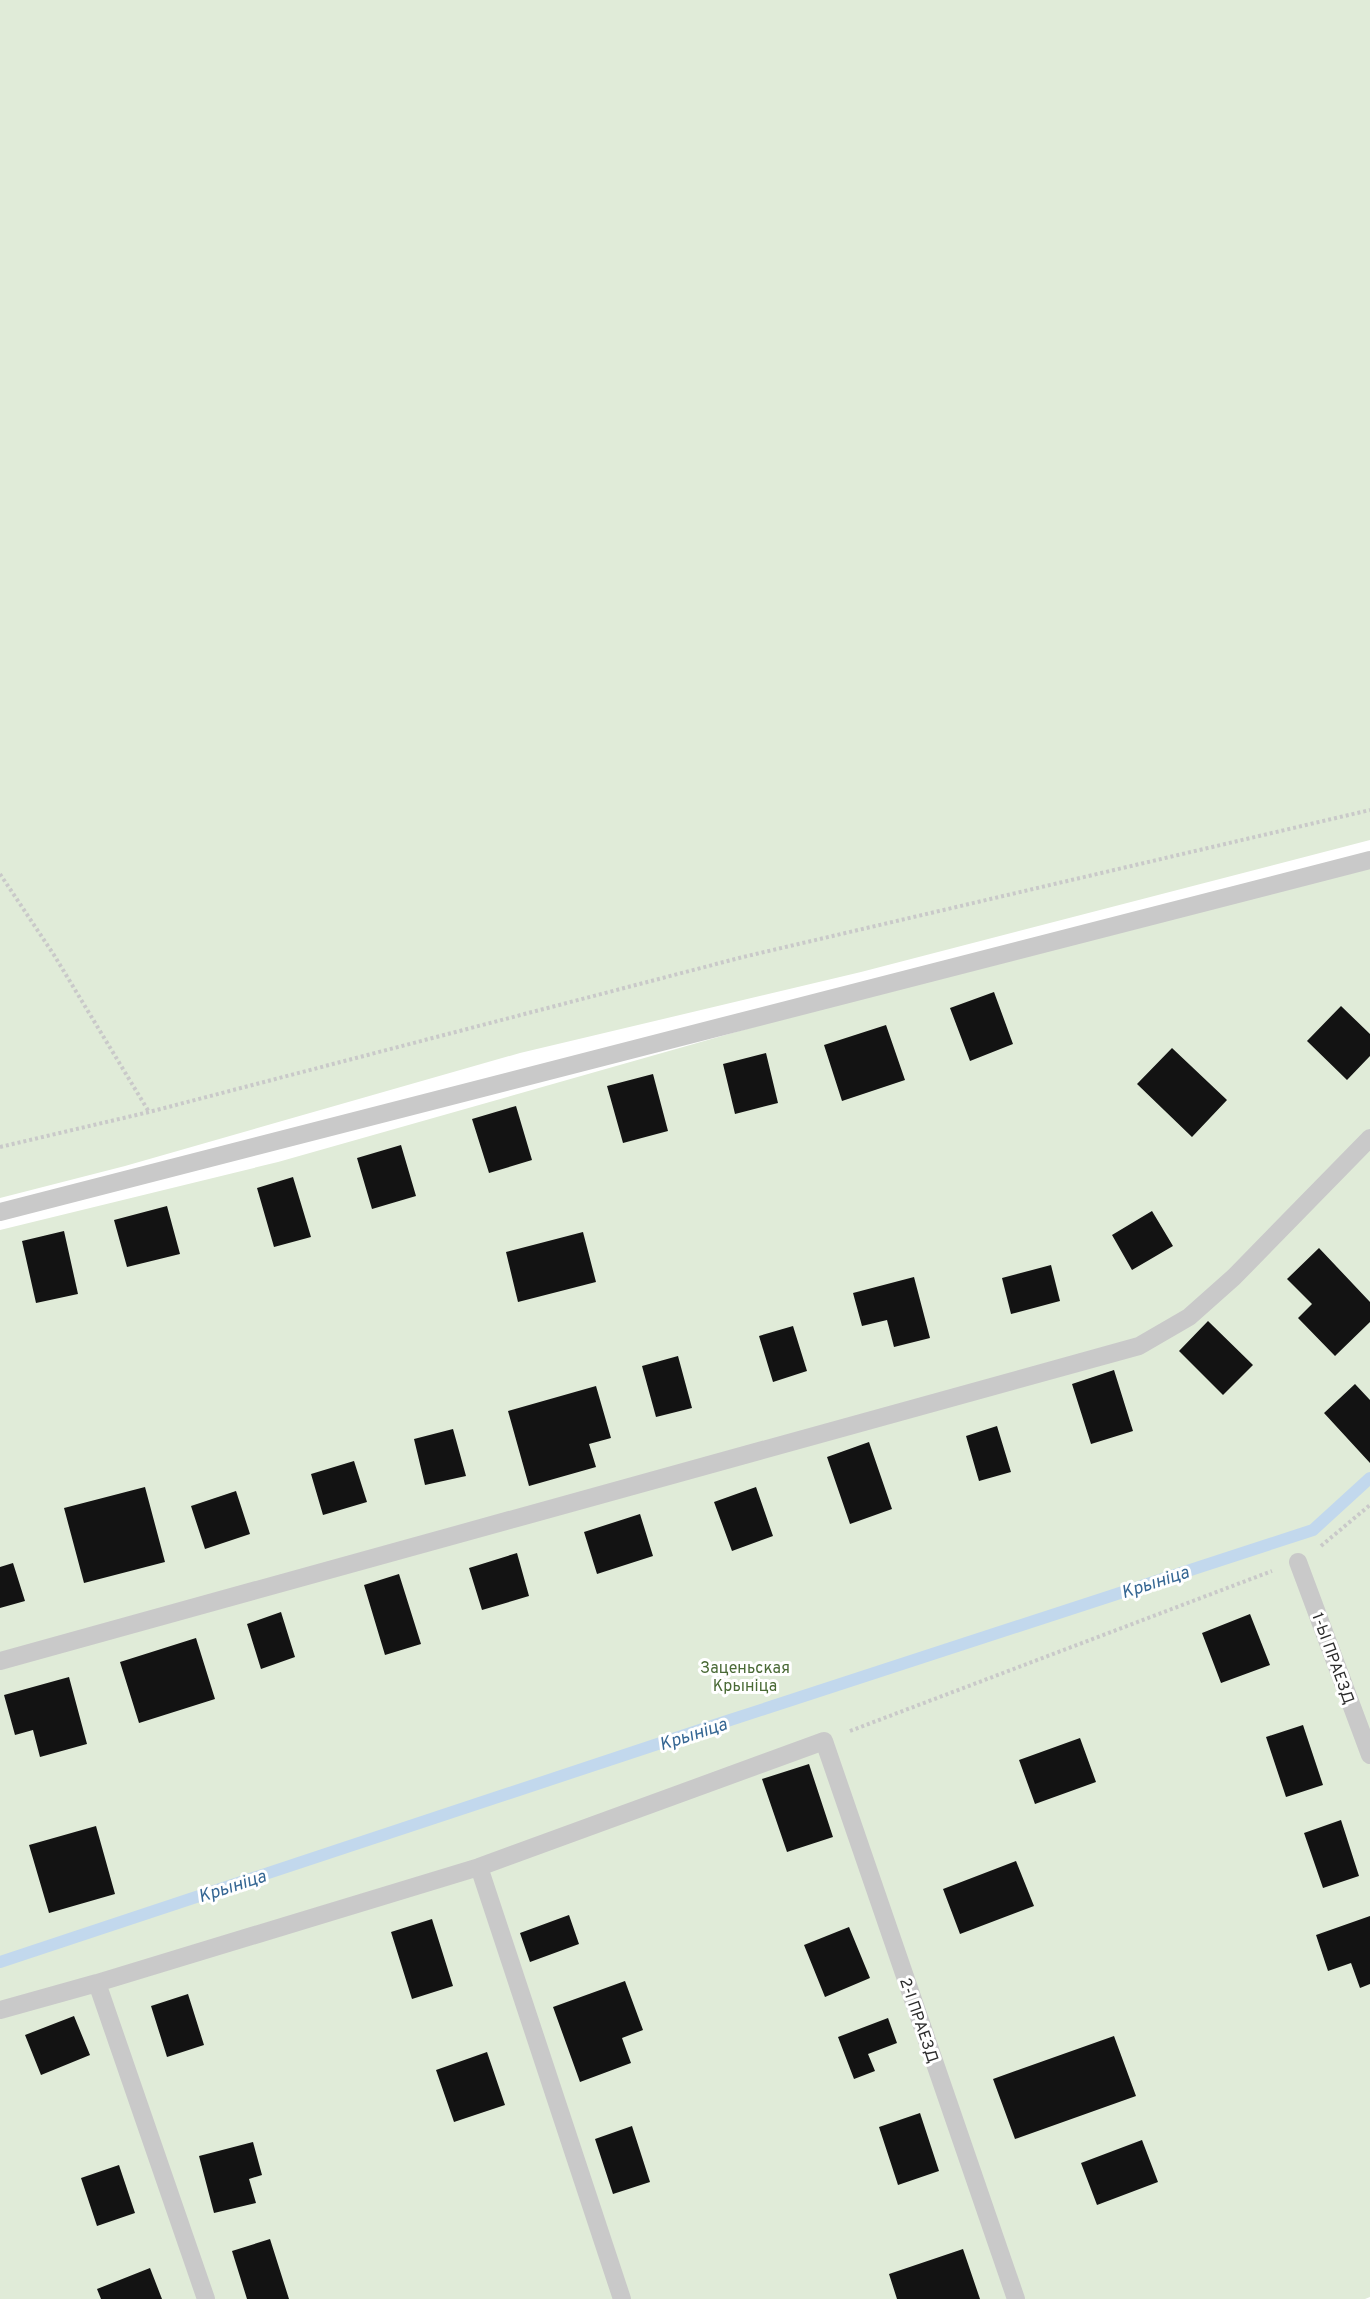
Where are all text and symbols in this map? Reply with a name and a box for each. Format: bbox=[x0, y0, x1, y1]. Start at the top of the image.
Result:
water label: Крыніца bbox=[1119, 1561, 1193, 1605]
street label: 1-Ы ПРАЕЗД bbox=[1306, 1610, 1358, 1707]
park label: Заценьская Крыніца bbox=[700, 1659, 790, 1697]
water label: Крыніца bbox=[657, 1713, 731, 1757]
water label: Крыніца bbox=[196, 1865, 270, 1909]
street label: 2-І ПРАЕЗД bbox=[894, 1975, 942, 2066]

